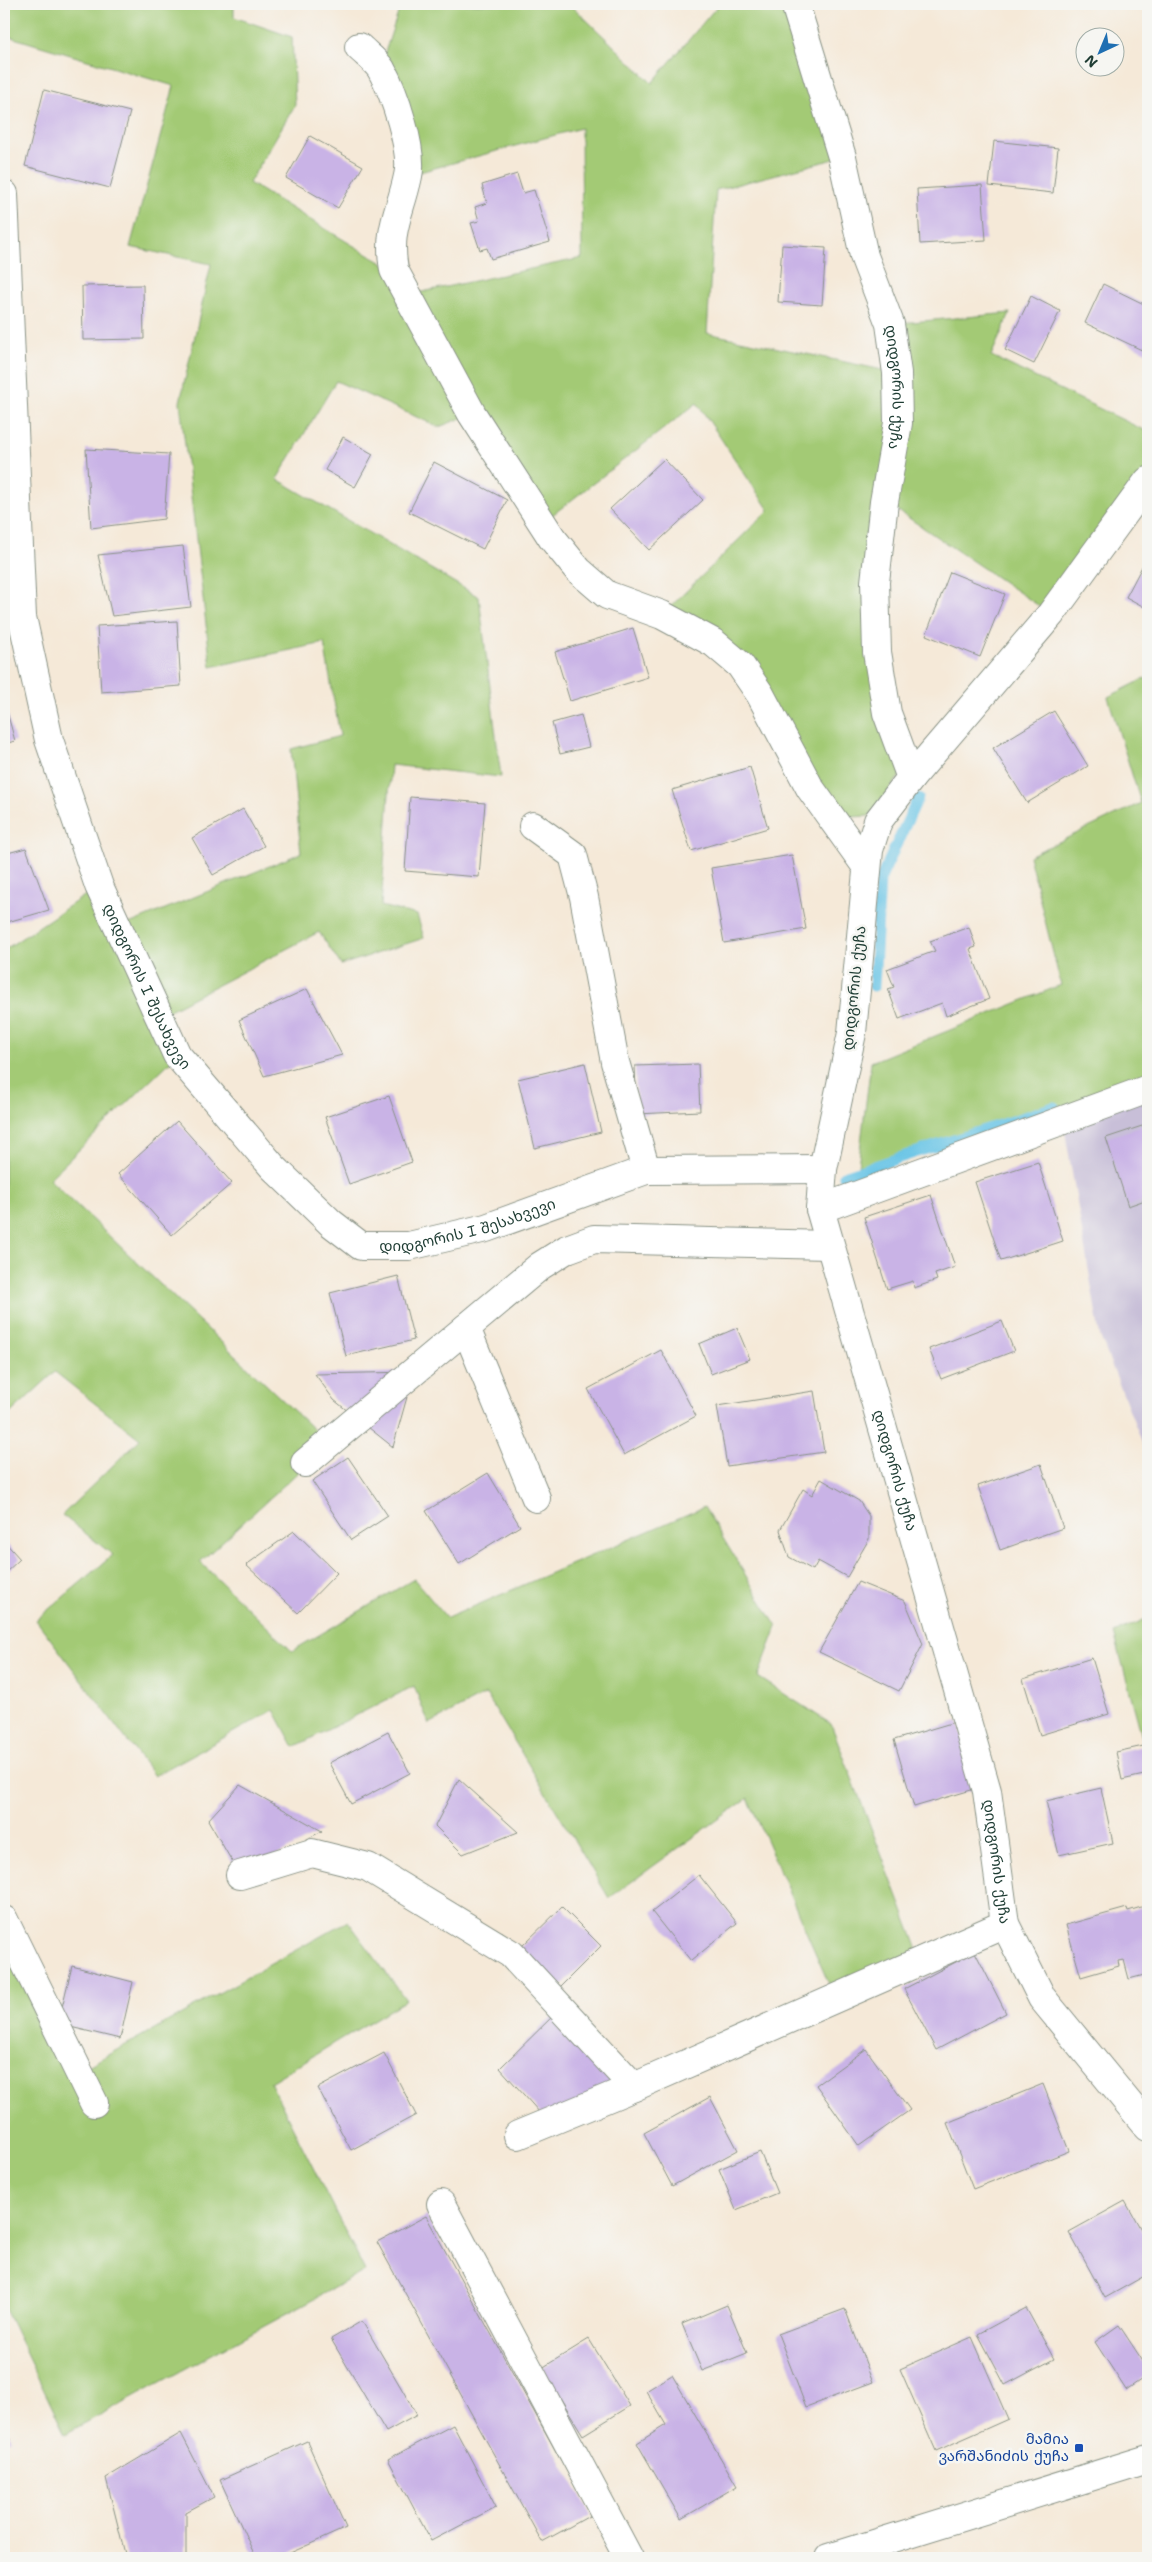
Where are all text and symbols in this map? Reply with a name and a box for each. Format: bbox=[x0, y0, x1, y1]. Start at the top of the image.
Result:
north arrow bbox=[1074, 28, 1124, 78]
text: N bbox=[1081, 51, 1101, 72]
street label: დიდგორის ქუჩა bbox=[880, 324, 908, 451]
street label: დიდგორის I შესახვევი bbox=[98, 900, 195, 1074]
street label: დიდგორის ქუჩა bbox=[838, 925, 870, 1051]
street label: დიდგორის I შესახვევი bbox=[379, 1194, 558, 1256]
street label: დიდგორის ქუჩა bbox=[868, 1407, 922, 1533]
street label: დიდგორის ქუჩა bbox=[978, 1798, 1015, 1925]
place label: მამია ვარშანიძის ქუჩა bbox=[938, 2429, 1069, 2466]
marker: მამია ვარშანიძის ქუჩა bbox=[1073, 2442, 1085, 2454]

